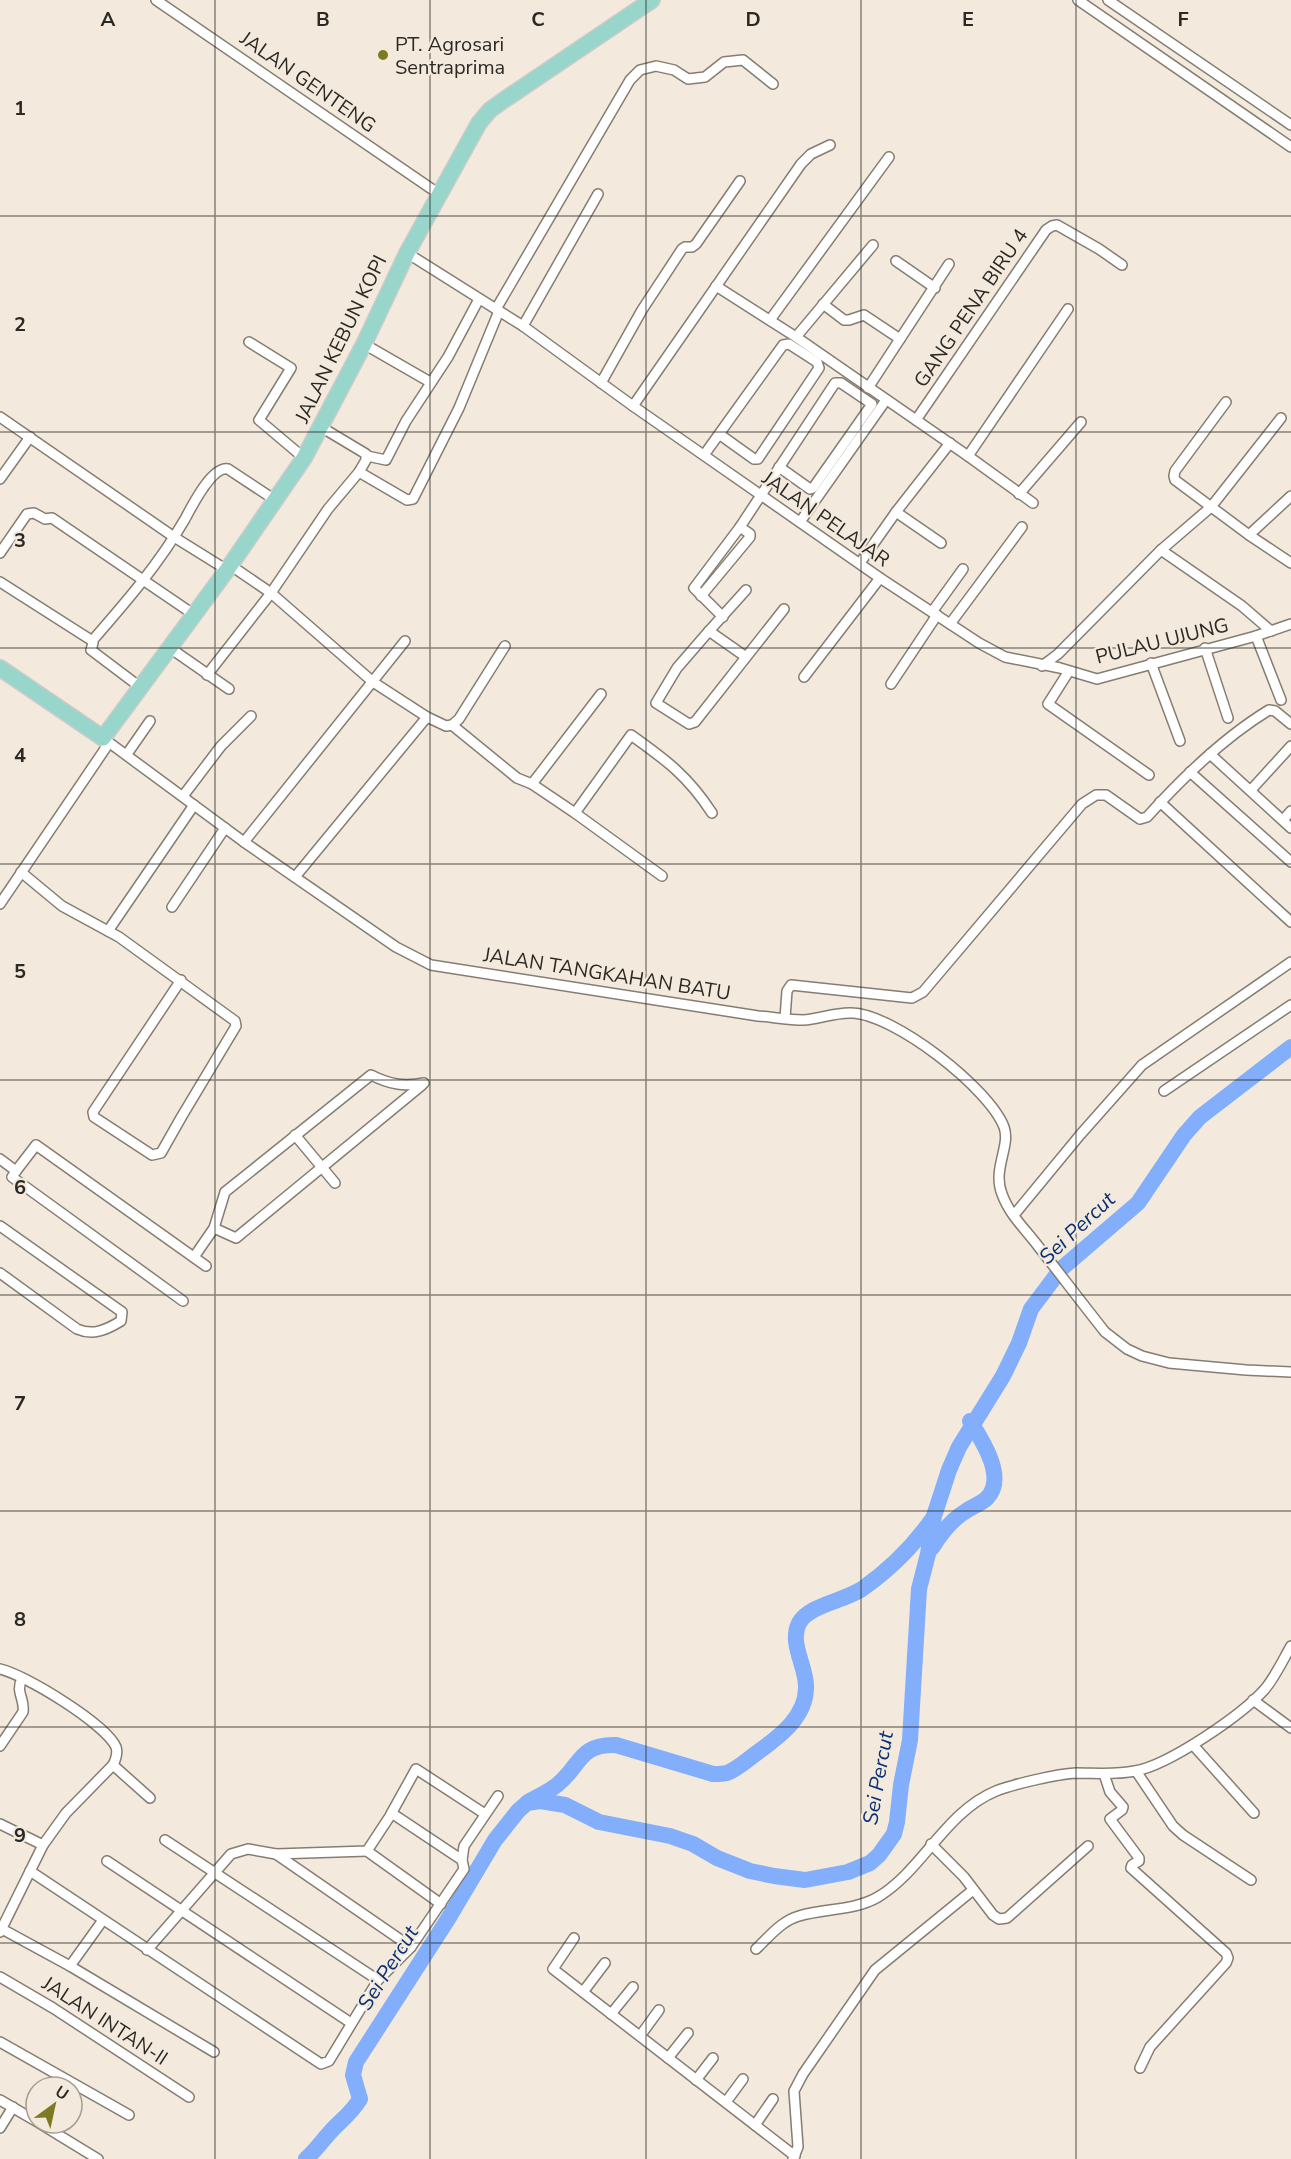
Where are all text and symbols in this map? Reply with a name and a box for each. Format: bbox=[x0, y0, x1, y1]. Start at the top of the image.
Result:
text: A bbox=[101, 6, 116, 33]
text: B bbox=[316, 6, 330, 33]
text: C bbox=[531, 6, 545, 33]
text: D bbox=[745, 6, 761, 33]
text: E bbox=[962, 6, 974, 33]
text: F bbox=[1177, 6, 1189, 33]
street label: JALAN GENTENG bbox=[234, 24, 381, 139]
place label: PT. Agrosari Sentraprima bbox=[395, 31, 505, 81]
marker: PT. Agrosari Sentraprima bbox=[376, 48, 390, 62]
text: 1 bbox=[14, 95, 26, 122]
street label: GANG PENA BIRU 4 bbox=[908, 223, 1034, 393]
street label: JALAN KEBUN KOPI bbox=[288, 251, 393, 428]
text: 2 bbox=[14, 311, 26, 338]
street label: JALAN PELAJAR bbox=[756, 464, 895, 573]
text: 3 bbox=[14, 527, 26, 554]
street label: PULAU UJUNG bbox=[1093, 611, 1231, 671]
text: 4 bbox=[14, 742, 26, 769]
street label: JALAN TANGKAHAN BATU bbox=[481, 941, 732, 1007]
text: 5 bbox=[14, 958, 26, 985]
text: 6 bbox=[14, 1174, 26, 1201]
water label: Sei Percut bbox=[1033, 1185, 1122, 1270]
text: 7 bbox=[14, 1390, 26, 1417]
text: 8 bbox=[14, 1606, 26, 1633]
water label: Sei Percut bbox=[856, 1728, 900, 1827]
text: 9 bbox=[14, 1822, 26, 1849]
water label: Sei Percut bbox=[351, 1920, 425, 2016]
street label: JALAN INTAN-II bbox=[36, 1970, 173, 2072]
north arrow bbox=[24, 2075, 84, 2135]
text: U bbox=[51, 2081, 73, 2106]

